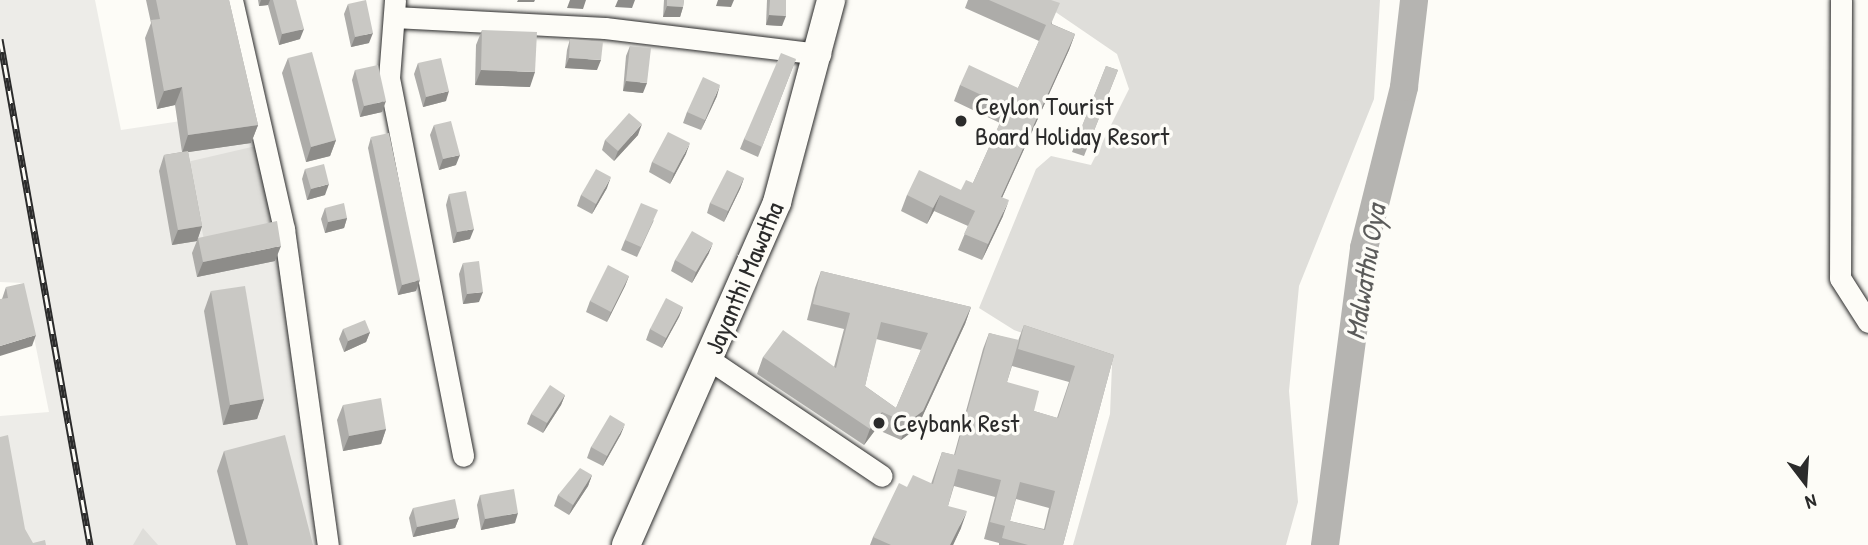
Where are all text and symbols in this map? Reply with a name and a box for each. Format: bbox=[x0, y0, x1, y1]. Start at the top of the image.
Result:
place label: Ceylon Tourist Board Holiday Resort bbox=[975, 90, 1169, 152]
marker: Ceylon Tourist Board Holiday Resort bbox=[953, 113, 969, 129]
street label: Jayanthi Mawatha bbox=[698, 197, 790, 359]
water label: Malwathu Oya bbox=[1338, 202, 1392, 342]
place label: Ceybank Rest bbox=[893, 407, 1019, 439]
marker: Ceybank Rest bbox=[871, 415, 887, 431]
north arrow bbox=[1770, 447, 1840, 517]
text: N bbox=[1803, 488, 1820, 516]

